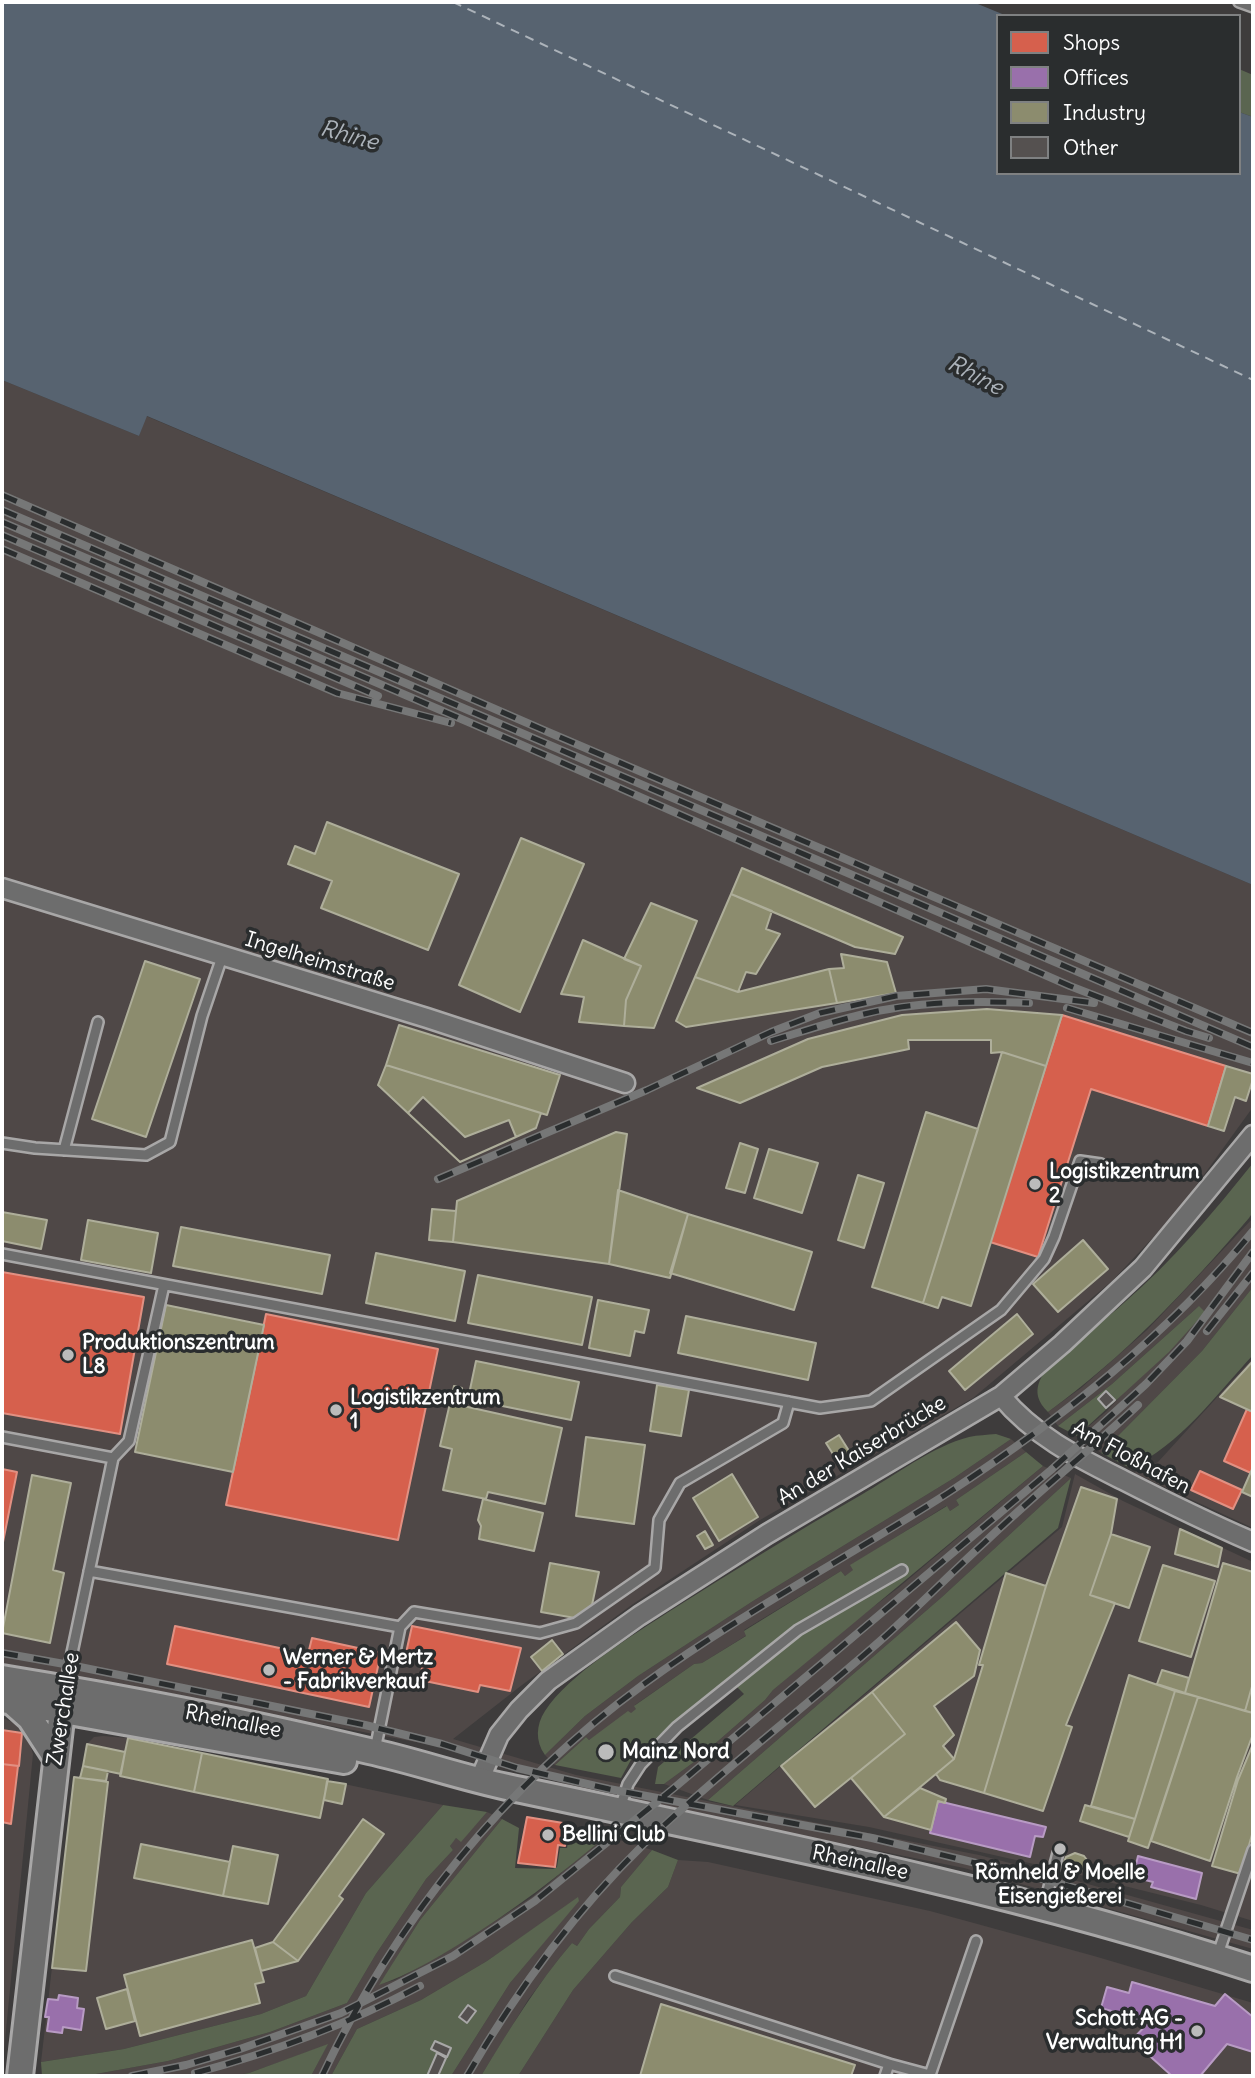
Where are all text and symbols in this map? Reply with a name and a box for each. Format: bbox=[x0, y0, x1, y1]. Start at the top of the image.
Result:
legend bbox=[996, 14, 1241, 175]
text: Shops bbox=[1063, 29, 1120, 56]
text: Offices bbox=[1063, 64, 1129, 91]
text: Industry bbox=[1063, 99, 1146, 126]
water label: Rhine bbox=[317, 115, 381, 157]
text: Other bbox=[1063, 134, 1118, 161]
water label: Rhine bbox=[943, 350, 1007, 402]
street label: Ingelheimstraße bbox=[242, 927, 398, 997]
place label: Logistikzentrum 2 bbox=[1049, 1159, 1200, 1209]
marker: Logistikzentrum 2 bbox=[1027, 1176, 1043, 1192]
place label: Produktionszentrum L8 bbox=[82, 1330, 275, 1380]
marker: Produktionszentrum L8 bbox=[60, 1347, 76, 1363]
place label: Logistikzentrum 1 bbox=[350, 1385, 501, 1435]
street label: An der Kaiserbrücke bbox=[773, 1391, 951, 1511]
marker: Logistikzentrum 1 bbox=[328, 1402, 344, 1418]
street label: Am Floßhafen bbox=[1067, 1416, 1195, 1500]
place label: Werner & Mertz - Fabrikverkauf bbox=[283, 1645, 433, 1695]
street label: Zwerchallee bbox=[43, 1651, 85, 1767]
marker: Werner & Mertz - Fabrikverkauf bbox=[261, 1662, 277, 1678]
street label: Rheinallee bbox=[183, 1700, 283, 1744]
place label: Mainz Nord bbox=[622, 1739, 730, 1765]
marker: Mainz Nord bbox=[596, 1742, 616, 1762]
place label: Bellini Club bbox=[562, 1822, 665, 1848]
marker: Bellini Club bbox=[540, 1827, 556, 1843]
street label: Rheinallee bbox=[810, 1841, 910, 1885]
marker: Römheld & Moelle Eisengießerei bbox=[1052, 1841, 1068, 1857]
place label: Römheld & Moelle Eisengießerei bbox=[975, 1860, 1145, 1910]
place label: Schott AG - Verwaltung H1 bbox=[1046, 2006, 1183, 2056]
marker: Schott AG - Verwaltung H1 bbox=[1189, 2023, 1205, 2039]

